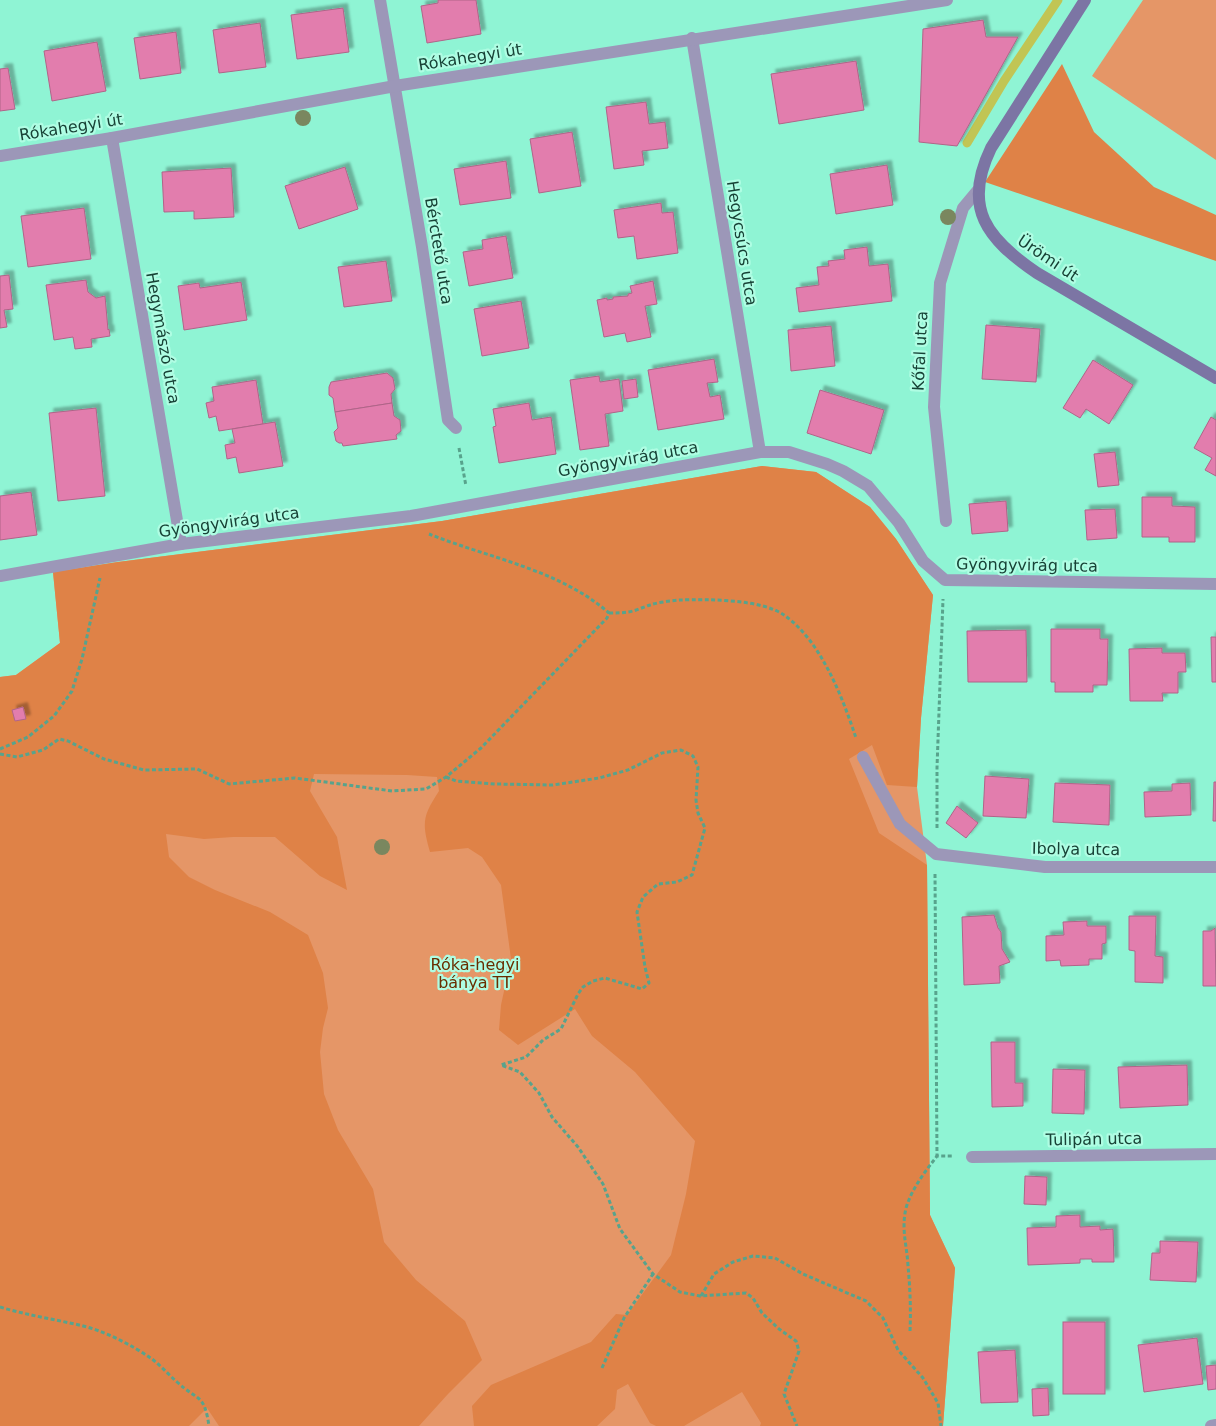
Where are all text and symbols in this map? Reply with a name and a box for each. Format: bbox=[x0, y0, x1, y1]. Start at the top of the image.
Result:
street label: Rókahegyi út bbox=[417, 39, 523, 75]
street label: Rókahegyi út bbox=[18, 109, 124, 145]
street label: Hegycsúcs utca bbox=[723, 179, 761, 307]
street label: Bérctető utca bbox=[421, 196, 457, 306]
street label: Ürömi út bbox=[1014, 231, 1082, 285]
street label: Hegymászó utca bbox=[142, 271, 184, 405]
street label: Kőfal utca bbox=[908, 310, 932, 392]
street label: Gyöngyvirág utca bbox=[556, 437, 700, 481]
street label: Gyöngyvirág utca bbox=[157, 503, 301, 541]
street label: Gyöngyvirág utca bbox=[956, 554, 1098, 576]
street label: Ibolya utca bbox=[1032, 839, 1120, 859]
park label: Róka-hegyi bánya TT bbox=[431, 955, 519, 992]
street label: Tulipán utca bbox=[1045, 1129, 1142, 1149]

